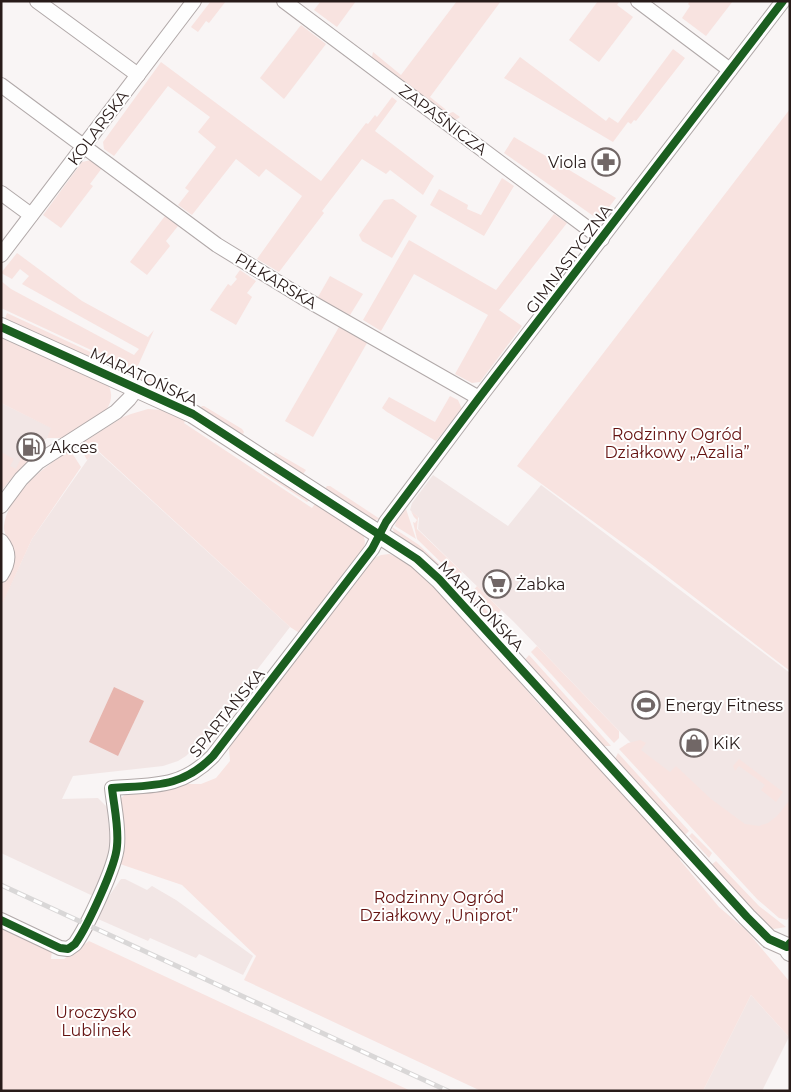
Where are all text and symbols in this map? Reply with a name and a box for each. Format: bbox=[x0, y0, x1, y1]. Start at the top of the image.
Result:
street label: ZAPAŚNICZA bbox=[395, 81, 491, 160]
street label: KOLARSKA bbox=[64, 86, 133, 169]
pharmacy icon: Viola bbox=[591, 147, 621, 177]
place label: Viola bbox=[548, 153, 587, 172]
street label: GIMNASTYCZNA bbox=[522, 200, 617, 317]
street label: PIŁKARSKA bbox=[232, 249, 321, 313]
street label: MARATOŃSKA bbox=[87, 344, 201, 411]
park label: Rodzinny Ogród Działkowy „Azalia” bbox=[604, 425, 750, 462]
fuel station icon: Akces bbox=[16, 432, 46, 462]
place label: Akces bbox=[50, 438, 97, 457]
street label: MARATOŃSKA bbox=[434, 557, 528, 656]
supermarket icon: Żabka bbox=[482, 569, 512, 599]
place label: Żabka bbox=[516, 575, 566, 594]
street label: SPARTAŃSKA bbox=[185, 664, 269, 761]
sports icon: Energy Fitness bbox=[631, 690, 661, 720]
place label: Energy Fitness bbox=[665, 696, 783, 715]
shop icon: KiK bbox=[679, 728, 709, 758]
place label: KiK bbox=[713, 734, 741, 753]
park label: Rodzinny Ogród Działkowy „Uniprot” bbox=[360, 888, 518, 925]
park label: Uroczysko Lublinek bbox=[55, 1003, 137, 1040]

